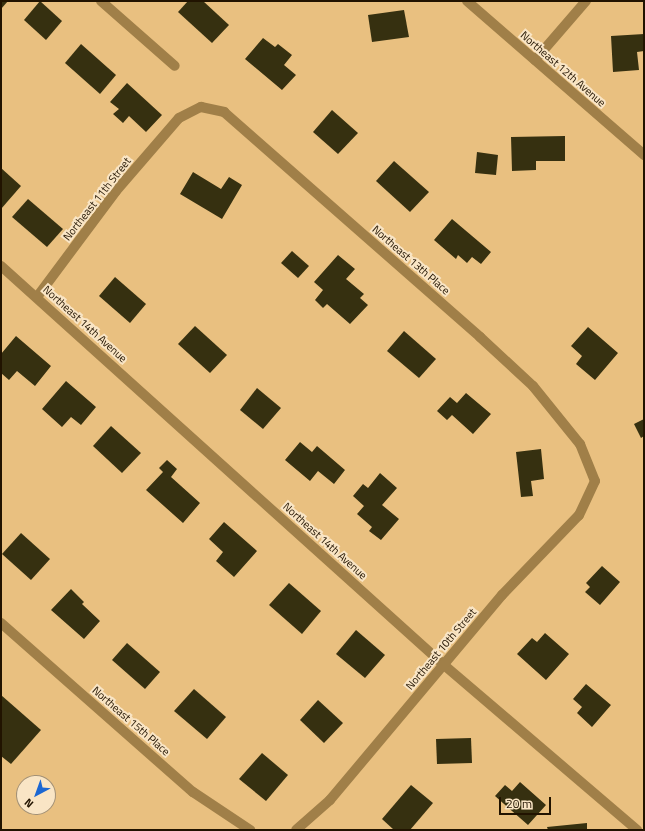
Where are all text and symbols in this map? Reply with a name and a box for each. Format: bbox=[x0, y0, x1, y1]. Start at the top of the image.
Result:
street label: Northeast 12th Avenue bbox=[518, 29, 608, 109]
street label: Northeast 11th Street bbox=[60, 155, 134, 243]
street label: Northeast 13th Place bbox=[369, 223, 453, 297]
street label: Northeast 14th Avenue bbox=[40, 283, 130, 365]
street label: Northeast 14th Avenue bbox=[280, 500, 370, 582]
street label: Northeast 10th Street bbox=[403, 606, 479, 692]
street label: Northeast 15th Place bbox=[89, 684, 173, 758]
north arrow bbox=[16, 775, 56, 815]
scale bar bbox=[501, 789, 553, 815]
text: 20 m bbox=[506, 794, 532, 813]
text: N bbox=[21, 795, 37, 812]

